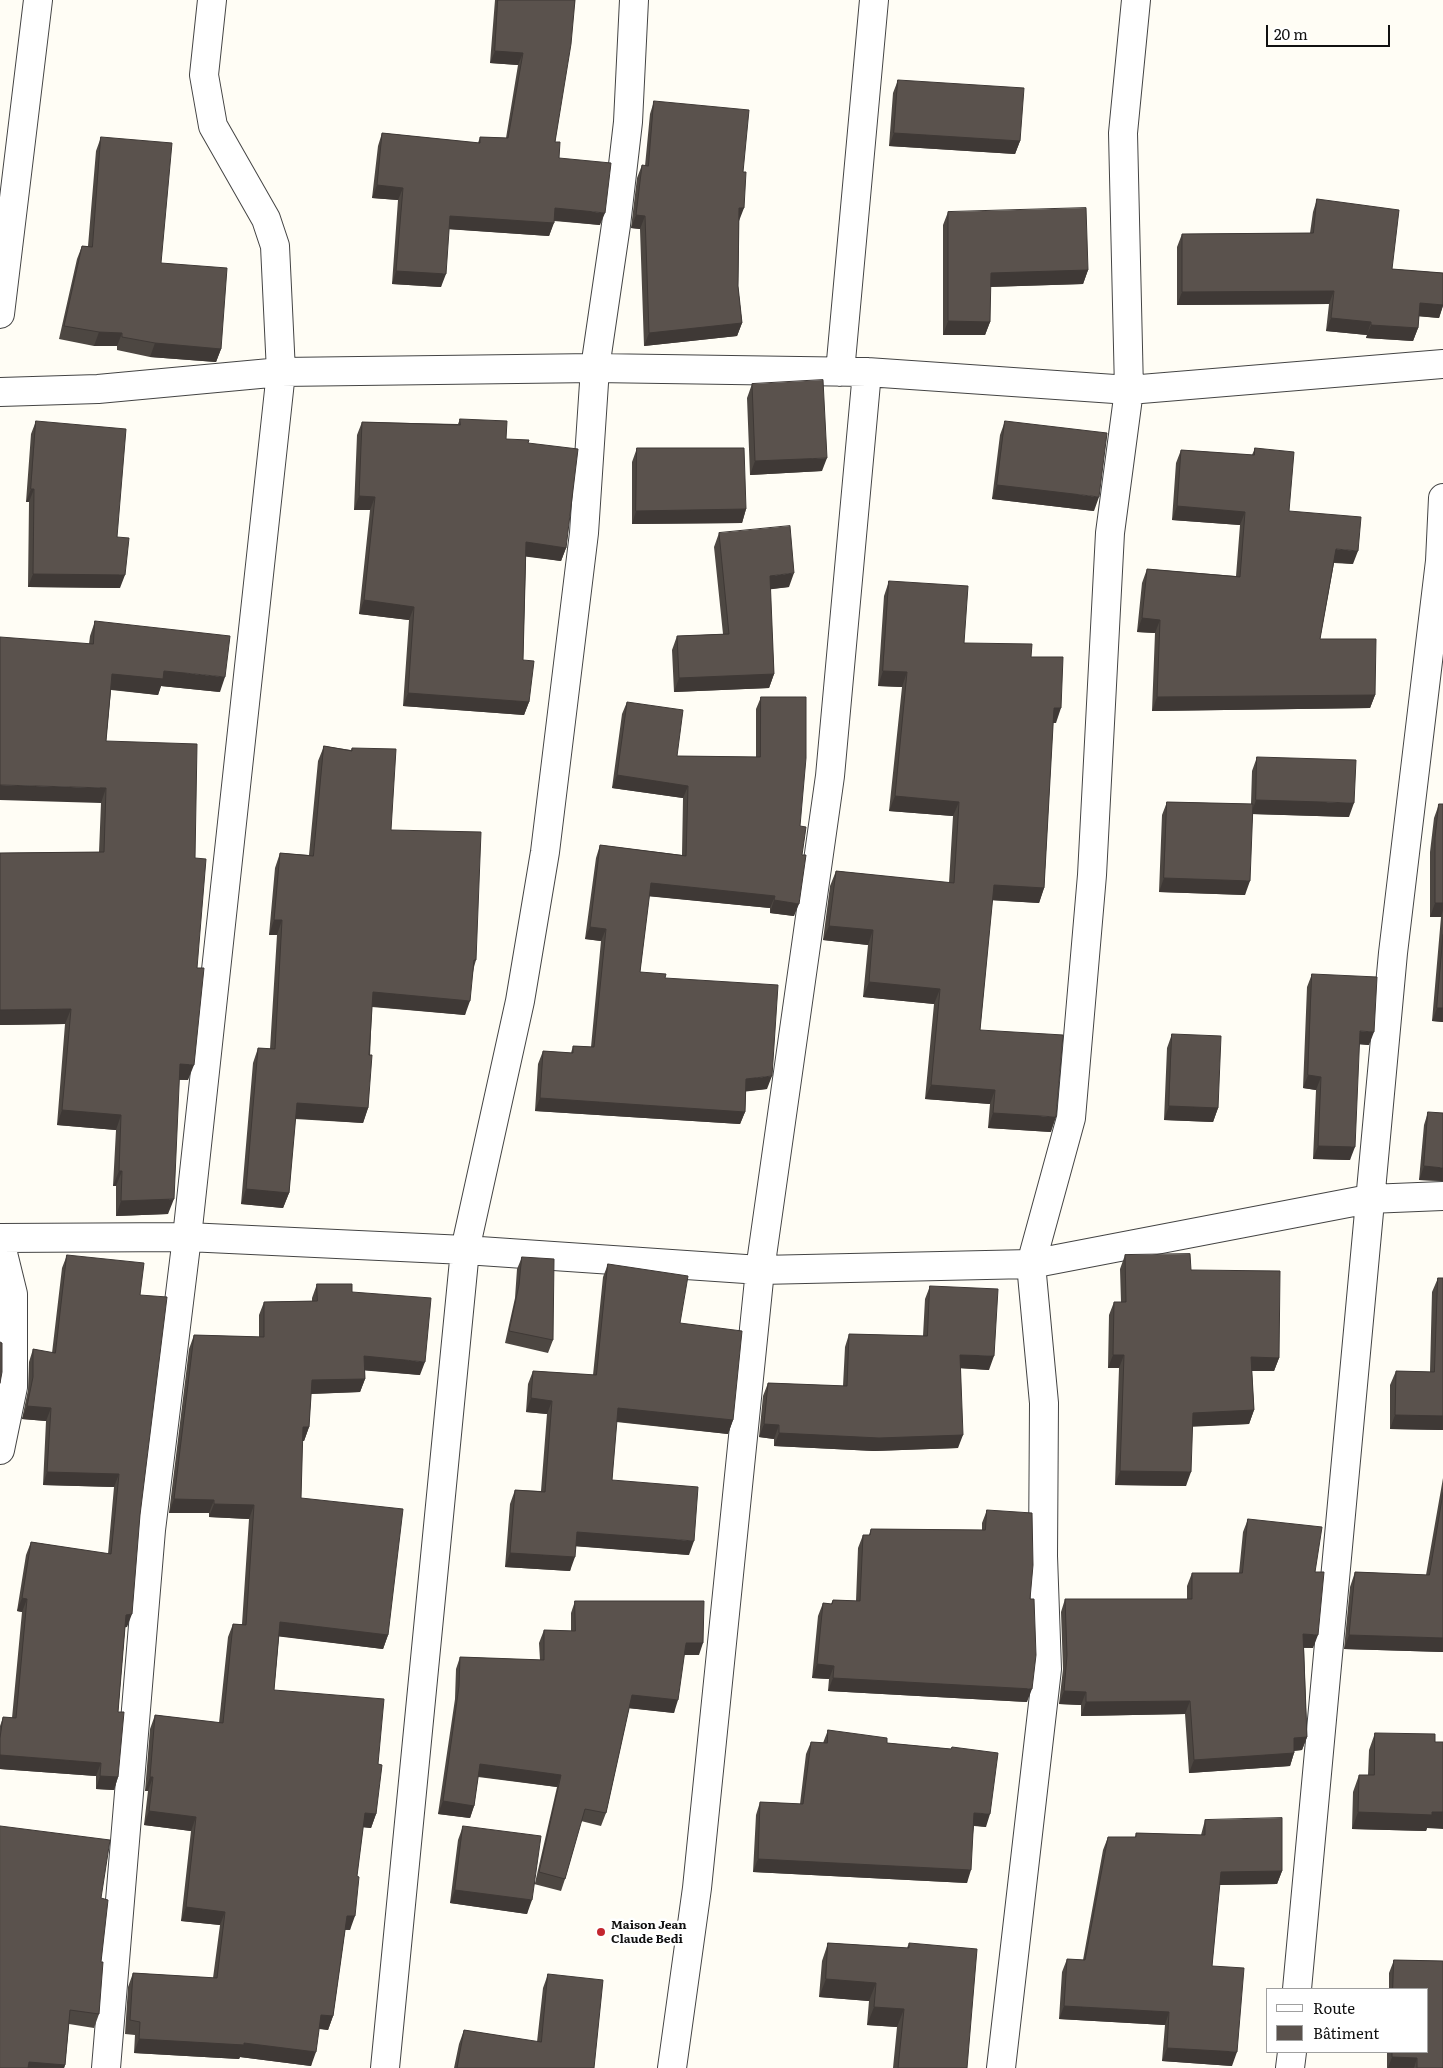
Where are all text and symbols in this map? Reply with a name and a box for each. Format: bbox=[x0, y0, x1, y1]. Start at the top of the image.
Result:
scale bar bbox=[1268, 15, 1392, 47]
text: 20 m bbox=[1274, 22, 1308, 45]
place label: Maison Jean Claude Bedi bbox=[611, 1918, 687, 1946]
marker: Maison Jean Claude Bedi bbox=[595, 1926, 607, 1938]
legend bbox=[1266, 1988, 1428, 2053]
text: Route bbox=[1313, 1996, 1355, 2019]
text: Bâtiment bbox=[1313, 2021, 1379, 2044]

